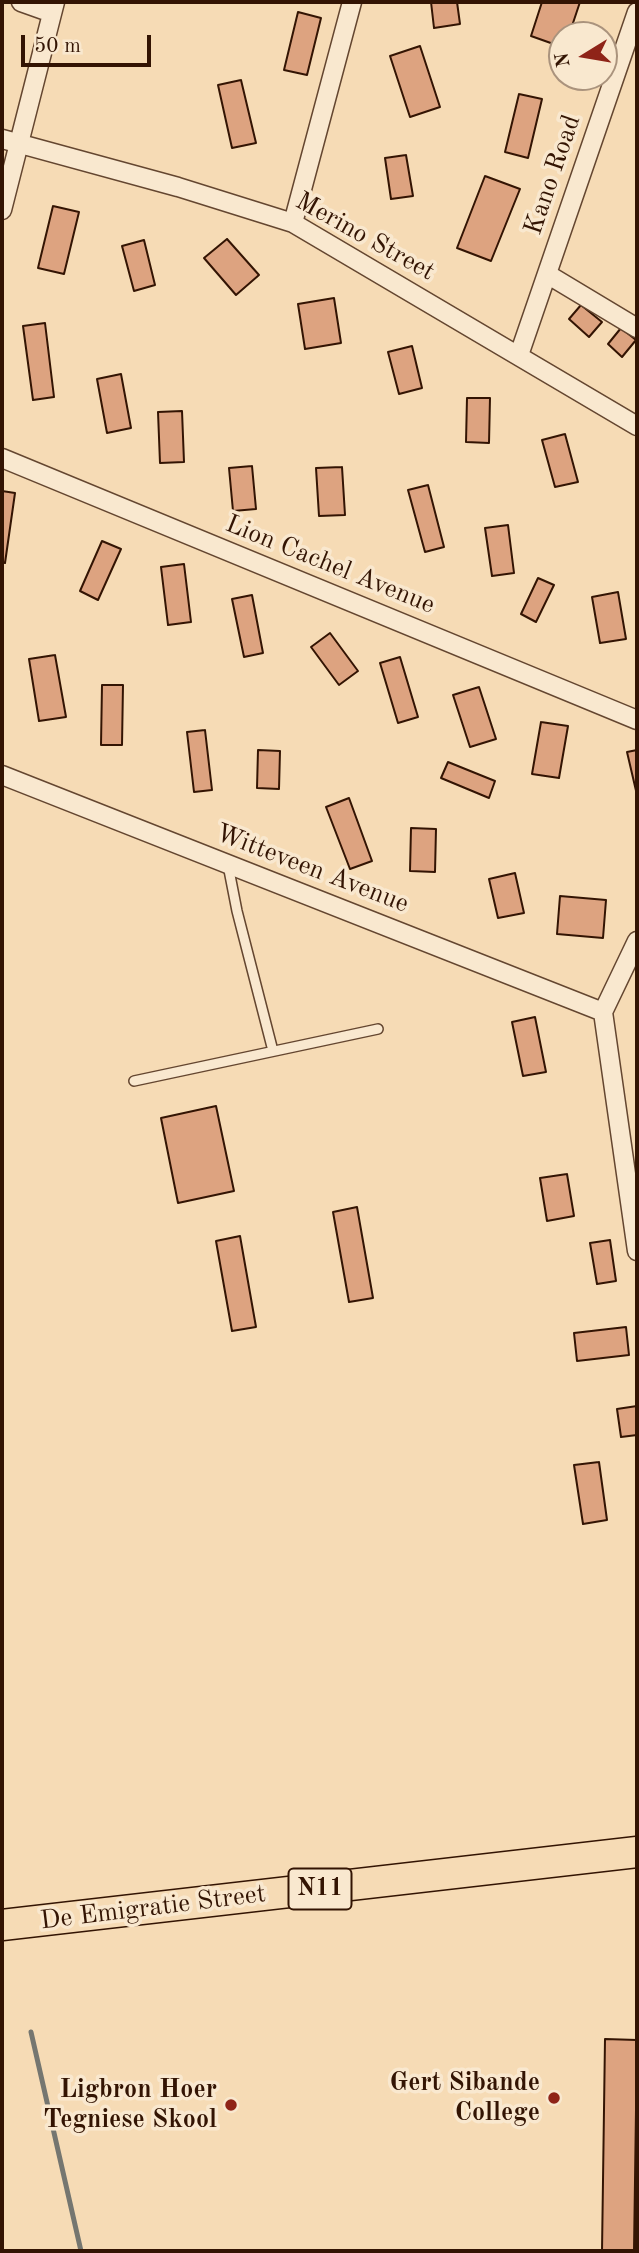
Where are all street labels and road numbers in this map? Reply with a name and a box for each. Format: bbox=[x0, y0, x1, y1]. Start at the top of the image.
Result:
street label: Kano Road bbox=[518, 111, 588, 239]
street label: Merino Street bbox=[290, 186, 440, 288]
street label: Lion Cachel Avenue bbox=[221, 509, 439, 621]
street label: Witteveen Avenue bbox=[211, 818, 413, 920]
road number: N11 bbox=[288, 1868, 352, 1910]
street label: De Emigratie Street bbox=[38, 1879, 268, 1937]

